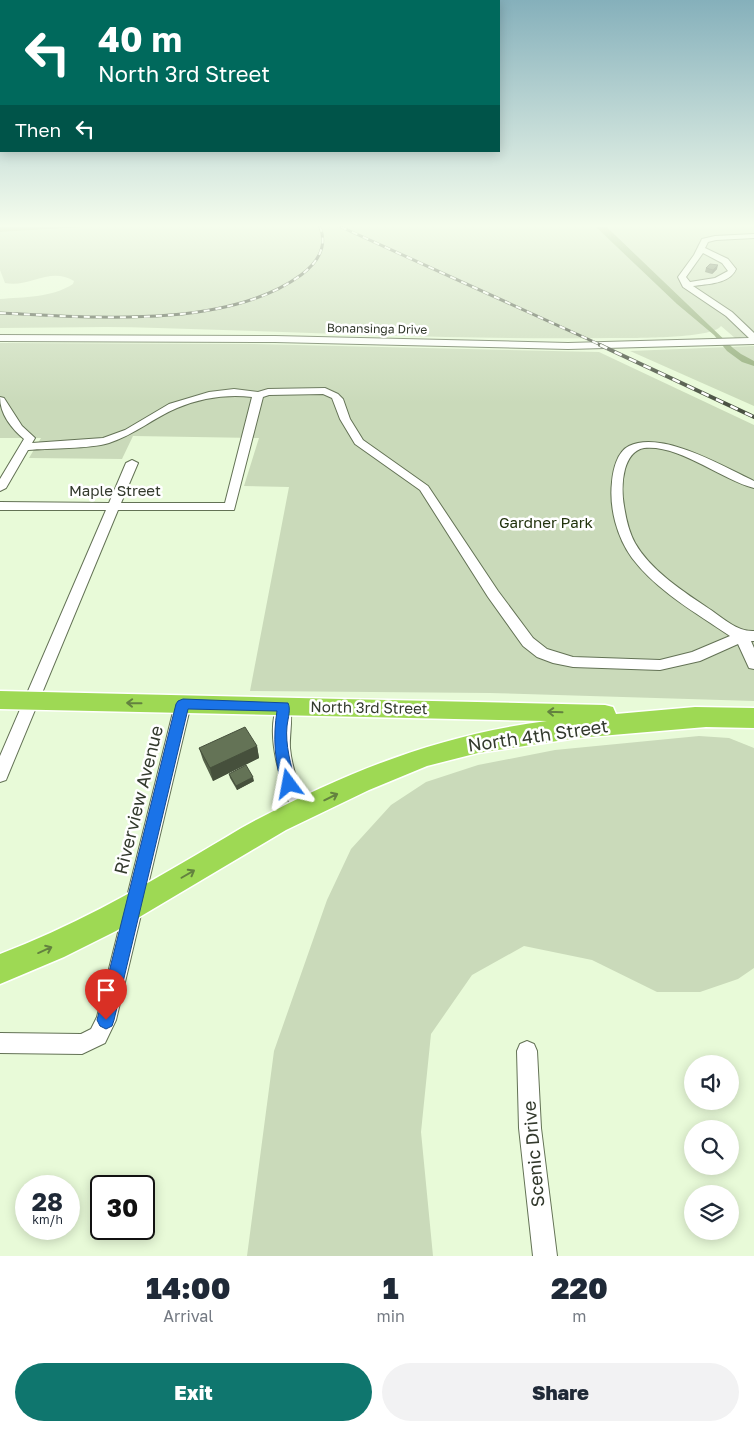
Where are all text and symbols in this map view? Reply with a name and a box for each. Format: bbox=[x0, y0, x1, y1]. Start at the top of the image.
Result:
text: 40 m bbox=[98, 18, 182, 60]
icon: left bbox=[15, 20, 80, 85]
text: North 3rd Street bbox=[98, 60, 270, 87]
icon: left bbox=[71, 115, 99, 143]
text: Then bbox=[15, 118, 61, 141]
street label: Bonansinga Drive bbox=[327, 320, 427, 337]
street label: Maple Street bbox=[69, 481, 161, 499]
park label: Gardner Park bbox=[499, 513, 594, 531]
street label: North 3rd Street bbox=[310, 697, 428, 717]
one-way arrow bbox=[126, 698, 142, 708]
one-way arrow bbox=[547, 708, 563, 717]
street label: North 4th Street bbox=[466, 714, 610, 756]
street label: Riverview Avenue bbox=[109, 723, 167, 876]
position arrow bbox=[262, 757, 314, 809]
one-way arrow bbox=[323, 792, 338, 801]
one-way arrow bbox=[181, 868, 195, 878]
one-way arrow bbox=[37, 945, 52, 955]
pin bbox=[85, 969, 127, 1020]
icon: arrive bbox=[92, 976, 120, 1004]
map controls bbox=[684, 1055, 739, 1240]
button: sound bbox=[684, 1055, 739, 1110]
street label: Scenic Drive bbox=[517, 1100, 549, 1208]
button: search bbox=[684, 1120, 739, 1175]
speed limit sign: 30 bbox=[90, 1175, 155, 1240]
button: layers bbox=[684, 1185, 739, 1240]
text: 28 bbox=[32, 1186, 63, 1217]
text: km/h bbox=[32, 1212, 63, 1227]
text: 14:00 bbox=[146, 1270, 230, 1306]
text: 1 bbox=[383, 1270, 399, 1306]
text: 220 bbox=[551, 1270, 608, 1306]
text: Arrival bbox=[163, 1306, 213, 1326]
text: min bbox=[377, 1306, 405, 1326]
text: m bbox=[572, 1306, 587, 1326]
button: Exit bbox=[15, 1363, 372, 1421]
button: Share bbox=[382, 1363, 739, 1421]

